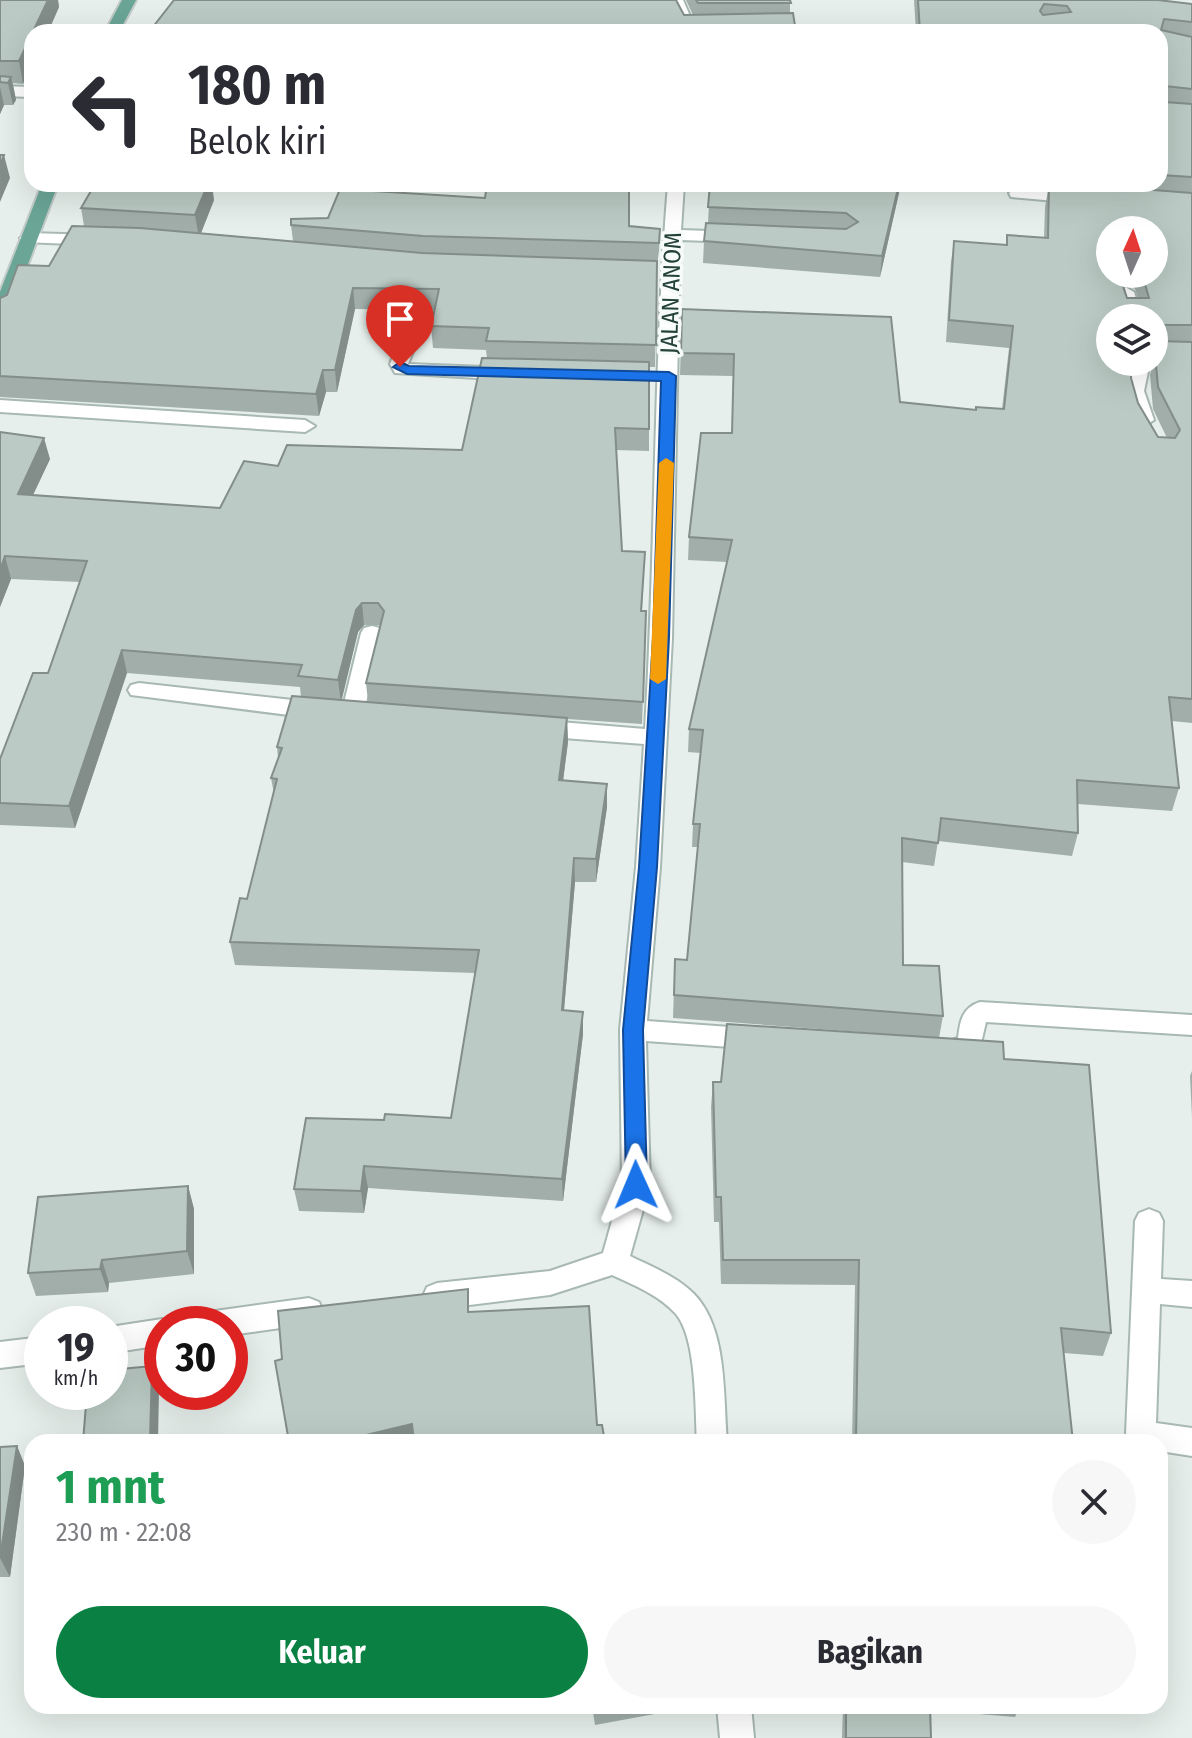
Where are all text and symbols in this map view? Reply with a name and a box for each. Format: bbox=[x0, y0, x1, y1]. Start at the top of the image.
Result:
text: 180 m bbox=[188, 52, 326, 119]
icon: left bbox=[56, 56, 160, 160]
text: Belok kiri bbox=[188, 120, 326, 164]
north arrow bbox=[1096, 216, 1168, 288]
map controls bbox=[1096, 216, 1168, 376]
street label: JALAN ANOM bbox=[655, 232, 687, 354]
pin bbox=[366, 285, 434, 367]
icon: arrive bbox=[378, 297, 422, 341]
button: layers bbox=[1096, 304, 1168, 376]
position arrow bbox=[594, 1143, 678, 1227]
speed limit sign: 30 bbox=[144, 1306, 248, 1410]
text: 19 bbox=[57, 1324, 95, 1372]
text: km/h bbox=[54, 1366, 98, 1390]
text: 1 mnt bbox=[56, 1458, 165, 1516]
button: close bbox=[1052, 1460, 1136, 1544]
text: 230 m · 22:08 bbox=[56, 1517, 192, 1548]
button: Keluar bbox=[56, 1606, 588, 1698]
button: Bagikan bbox=[604, 1606, 1136, 1698]

